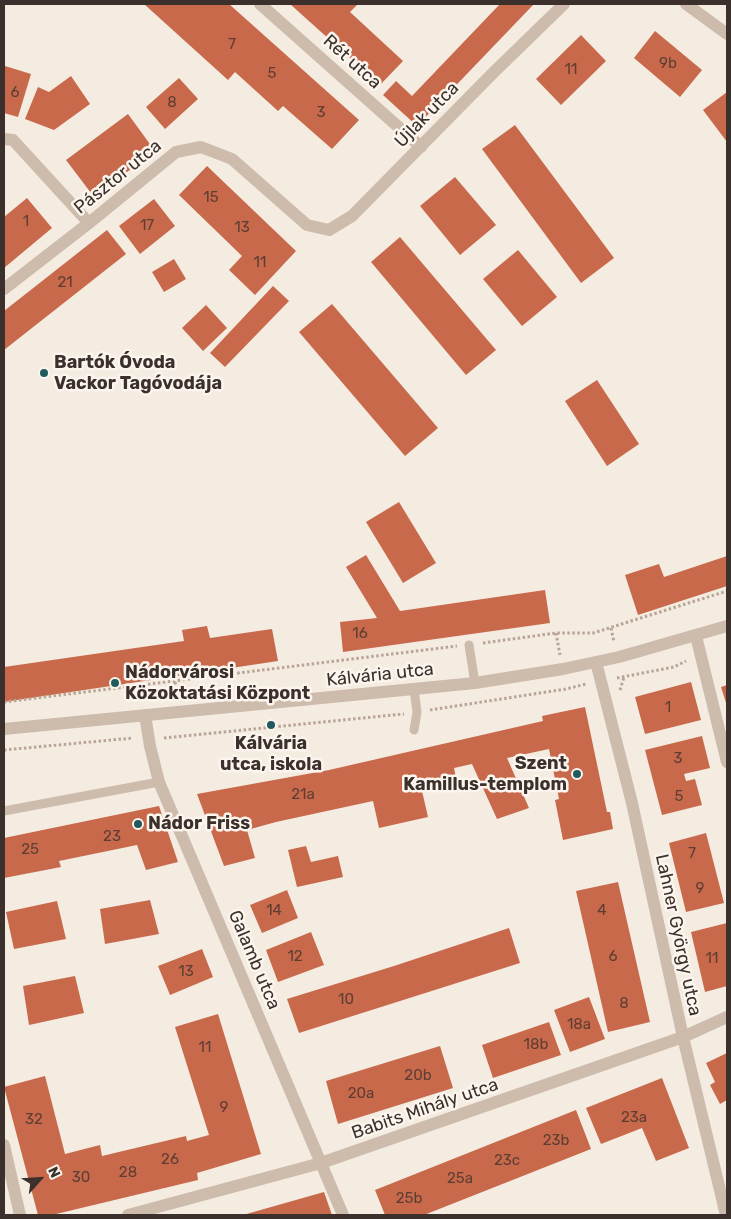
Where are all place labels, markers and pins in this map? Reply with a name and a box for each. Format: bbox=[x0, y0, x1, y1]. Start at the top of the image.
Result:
place label: Bartók Óvoda Vackor Tagóvodája bbox=[54, 352, 222, 394]
marker: Bartók Óvoda Vackor Tagóvodája bbox=[38, 367, 50, 379]
place label: Nádorvárosi Közoktatási Központ bbox=[125, 662, 310, 704]
marker: Nádorvárosi Közoktatási Központ bbox=[109, 677, 121, 689]
marker: Kálvária utca, iskola bbox=[265, 719, 277, 731]
place label: Kálvária utca, iskola bbox=[220, 733, 322, 776]
place label: Szent Kamillus-templom bbox=[403, 753, 567, 796]
marker: Szent Kamillus-templom bbox=[571, 768, 583, 780]
place label: Nádor Friss bbox=[148, 813, 250, 835]
marker: Nádor Friss bbox=[132, 818, 144, 830]

